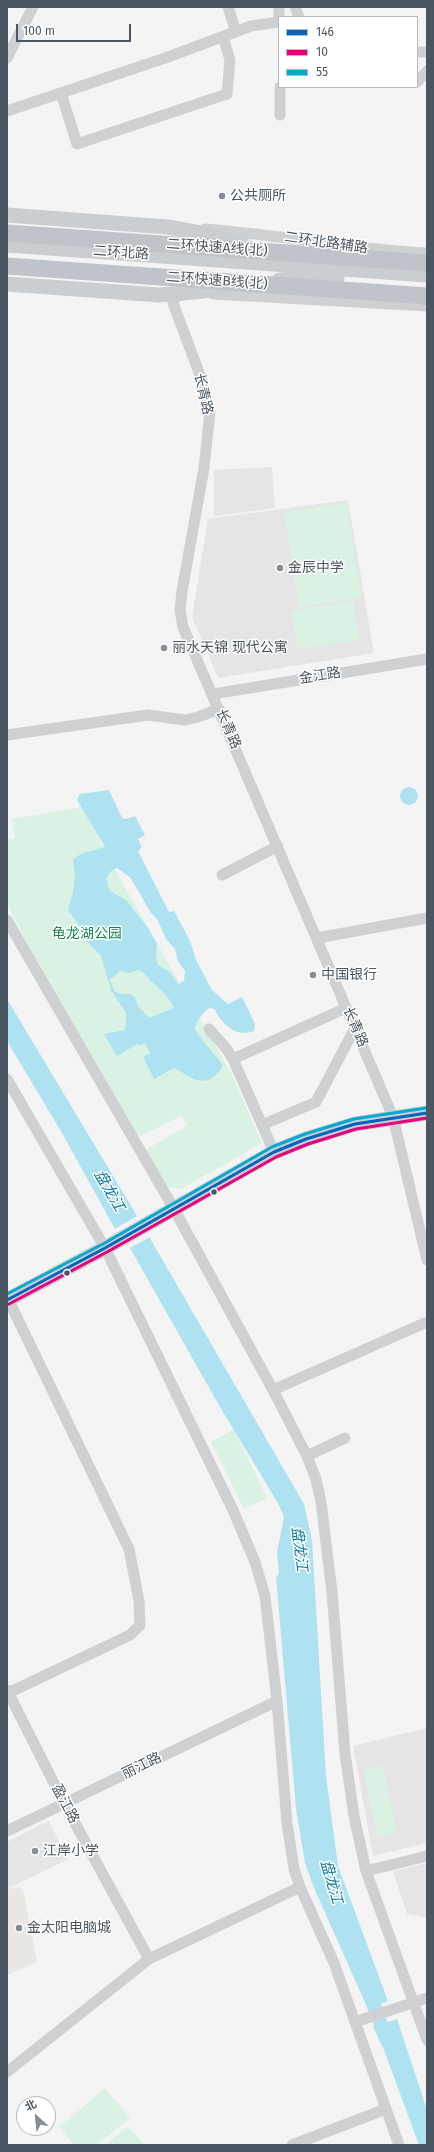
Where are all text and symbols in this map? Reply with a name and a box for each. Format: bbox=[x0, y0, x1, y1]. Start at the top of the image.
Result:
scale bar bbox=[18, 16, 133, 42]
legend bbox=[278, 16, 418, 88]
text: 100 m bbox=[23, 24, 55, 38]
text: 146 bbox=[316, 25, 334, 39]
text: 10 bbox=[316, 45, 328, 59]
text: 55 bbox=[316, 65, 328, 79]
place label: 公共厕所 bbox=[230, 188, 286, 204]
marker: 公共厕所 bbox=[217, 191, 227, 201]
street label: 二环北路辅路 bbox=[283, 229, 369, 257]
street label: 二环快速A线(北) bbox=[166, 236, 268, 260]
street label: 二环北路 bbox=[92, 243, 150, 263]
street label: 二环快速B线(北) bbox=[166, 269, 268, 293]
street label: 长青路 bbox=[190, 372, 216, 416]
place label: 金辰中学 bbox=[288, 560, 344, 576]
marker: 金辰中学 bbox=[275, 563, 285, 573]
place label: 丽水天锦 现代公寓 bbox=[172, 640, 288, 656]
marker: 丽水天锦 现代公寓 bbox=[159, 643, 169, 653]
street label: 金江路 bbox=[298, 664, 342, 688]
street label: 长青路 bbox=[212, 706, 244, 752]
park label: 龟龙湖公园 bbox=[52, 926, 122, 942]
place label: 中国银行 bbox=[321, 967, 377, 983]
marker: 中国银行 bbox=[308, 970, 318, 980]
street label: 长青路 bbox=[339, 1004, 371, 1050]
water label: 盘龙江 bbox=[90, 1167, 128, 1215]
unlabelled marker bbox=[209, 1187, 219, 1197]
unlabelled marker bbox=[62, 1268, 72, 1278]
water label: 盘龙江 bbox=[287, 1526, 311, 1572]
street label: 丽江路 bbox=[119, 1749, 165, 1783]
street label: 盈江路 bbox=[48, 1782, 82, 1826]
place label: 江岸小学 bbox=[43, 1843, 99, 1859]
marker: 江岸小学 bbox=[30, 1846, 40, 1856]
water label: 盘龙江 bbox=[316, 1858, 346, 1906]
place label: 金太阳电脑城 bbox=[27, 1920, 111, 1936]
marker: 金太阳电脑城 bbox=[14, 1923, 24, 1933]
north arrow bbox=[16, 2096, 56, 2136]
text: 北 bbox=[23, 2097, 39, 2114]

